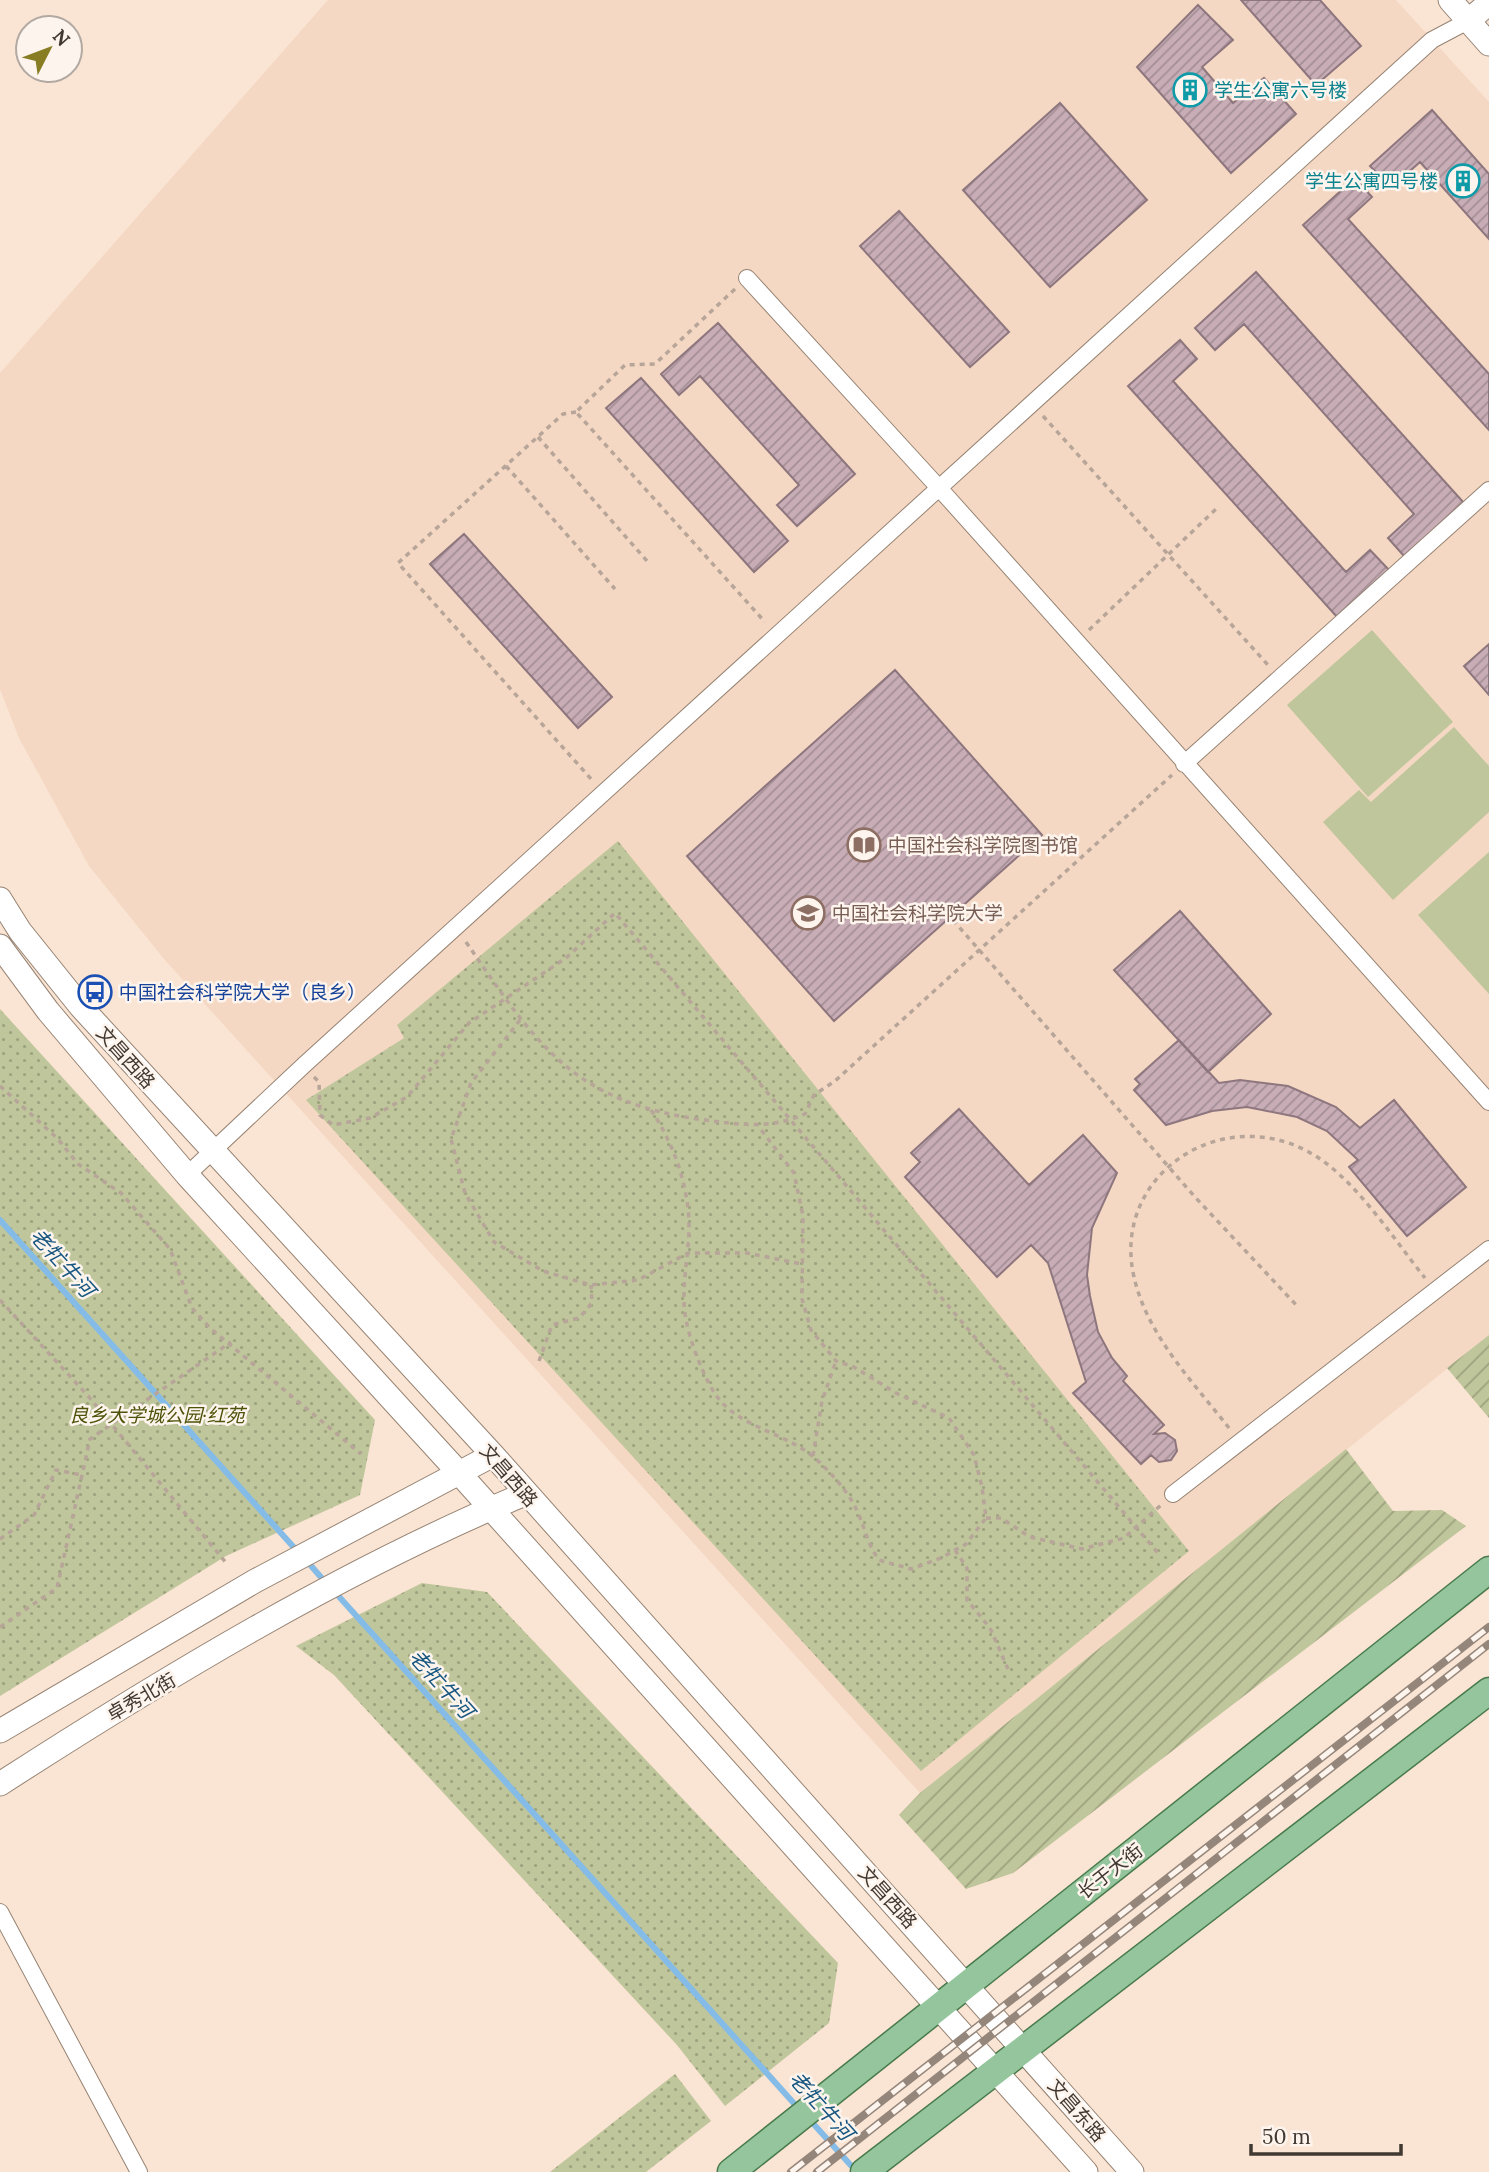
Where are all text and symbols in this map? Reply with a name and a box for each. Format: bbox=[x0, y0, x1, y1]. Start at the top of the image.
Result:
north arrow bbox=[14, 14, 84, 84]
text: N bbox=[48, 24, 76, 51]
building icon: 学生公寓六号楼 bbox=[1171, 71, 1209, 109]
place label: 学生公寓六号楼 bbox=[1214, 78, 1347, 102]
building icon: 学生公寓四号楼 bbox=[1444, 162, 1482, 200]
place label: 学生公寓四号楼 bbox=[1305, 169, 1438, 193]
library icon: 中国社会科学院图书馆 bbox=[845, 826, 883, 864]
place label: 中国社会科学院图书馆 bbox=[888, 833, 1078, 857]
school or university icon: 中国社会科学院大学 bbox=[789, 894, 827, 932]
place label: 中国社会科学院大学 bbox=[832, 901, 1003, 925]
bus stop icon: 中国社会科学院大学（良乡） bbox=[76, 973, 114, 1011]
place label: 中国社会科学院大学（良乡） bbox=[119, 980, 366, 1004]
street label: 文昌西路 bbox=[92, 1021, 160, 1093]
water label: 老牤牛河 bbox=[24, 1222, 103, 1306]
park label: 良乡大学城公园·红苑 bbox=[69, 1403, 248, 1427]
street label: 文昌西路 bbox=[475, 1438, 543, 1512]
water label: 老牤牛河 bbox=[403, 1643, 482, 1727]
street label: 卓秀北街 bbox=[102, 1668, 180, 1726]
street label: 长于大街 bbox=[1073, 1838, 1147, 1904]
street label: 文昌西路 bbox=[854, 1861, 922, 1933]
water label: 老牤牛河 bbox=[783, 2065, 862, 2149]
street label: 文昌东路 bbox=[1043, 2073, 1111, 2147]
scale bar bbox=[1251, 2112, 1402, 2156]
text: 50 m bbox=[1262, 2123, 1311, 2150]

